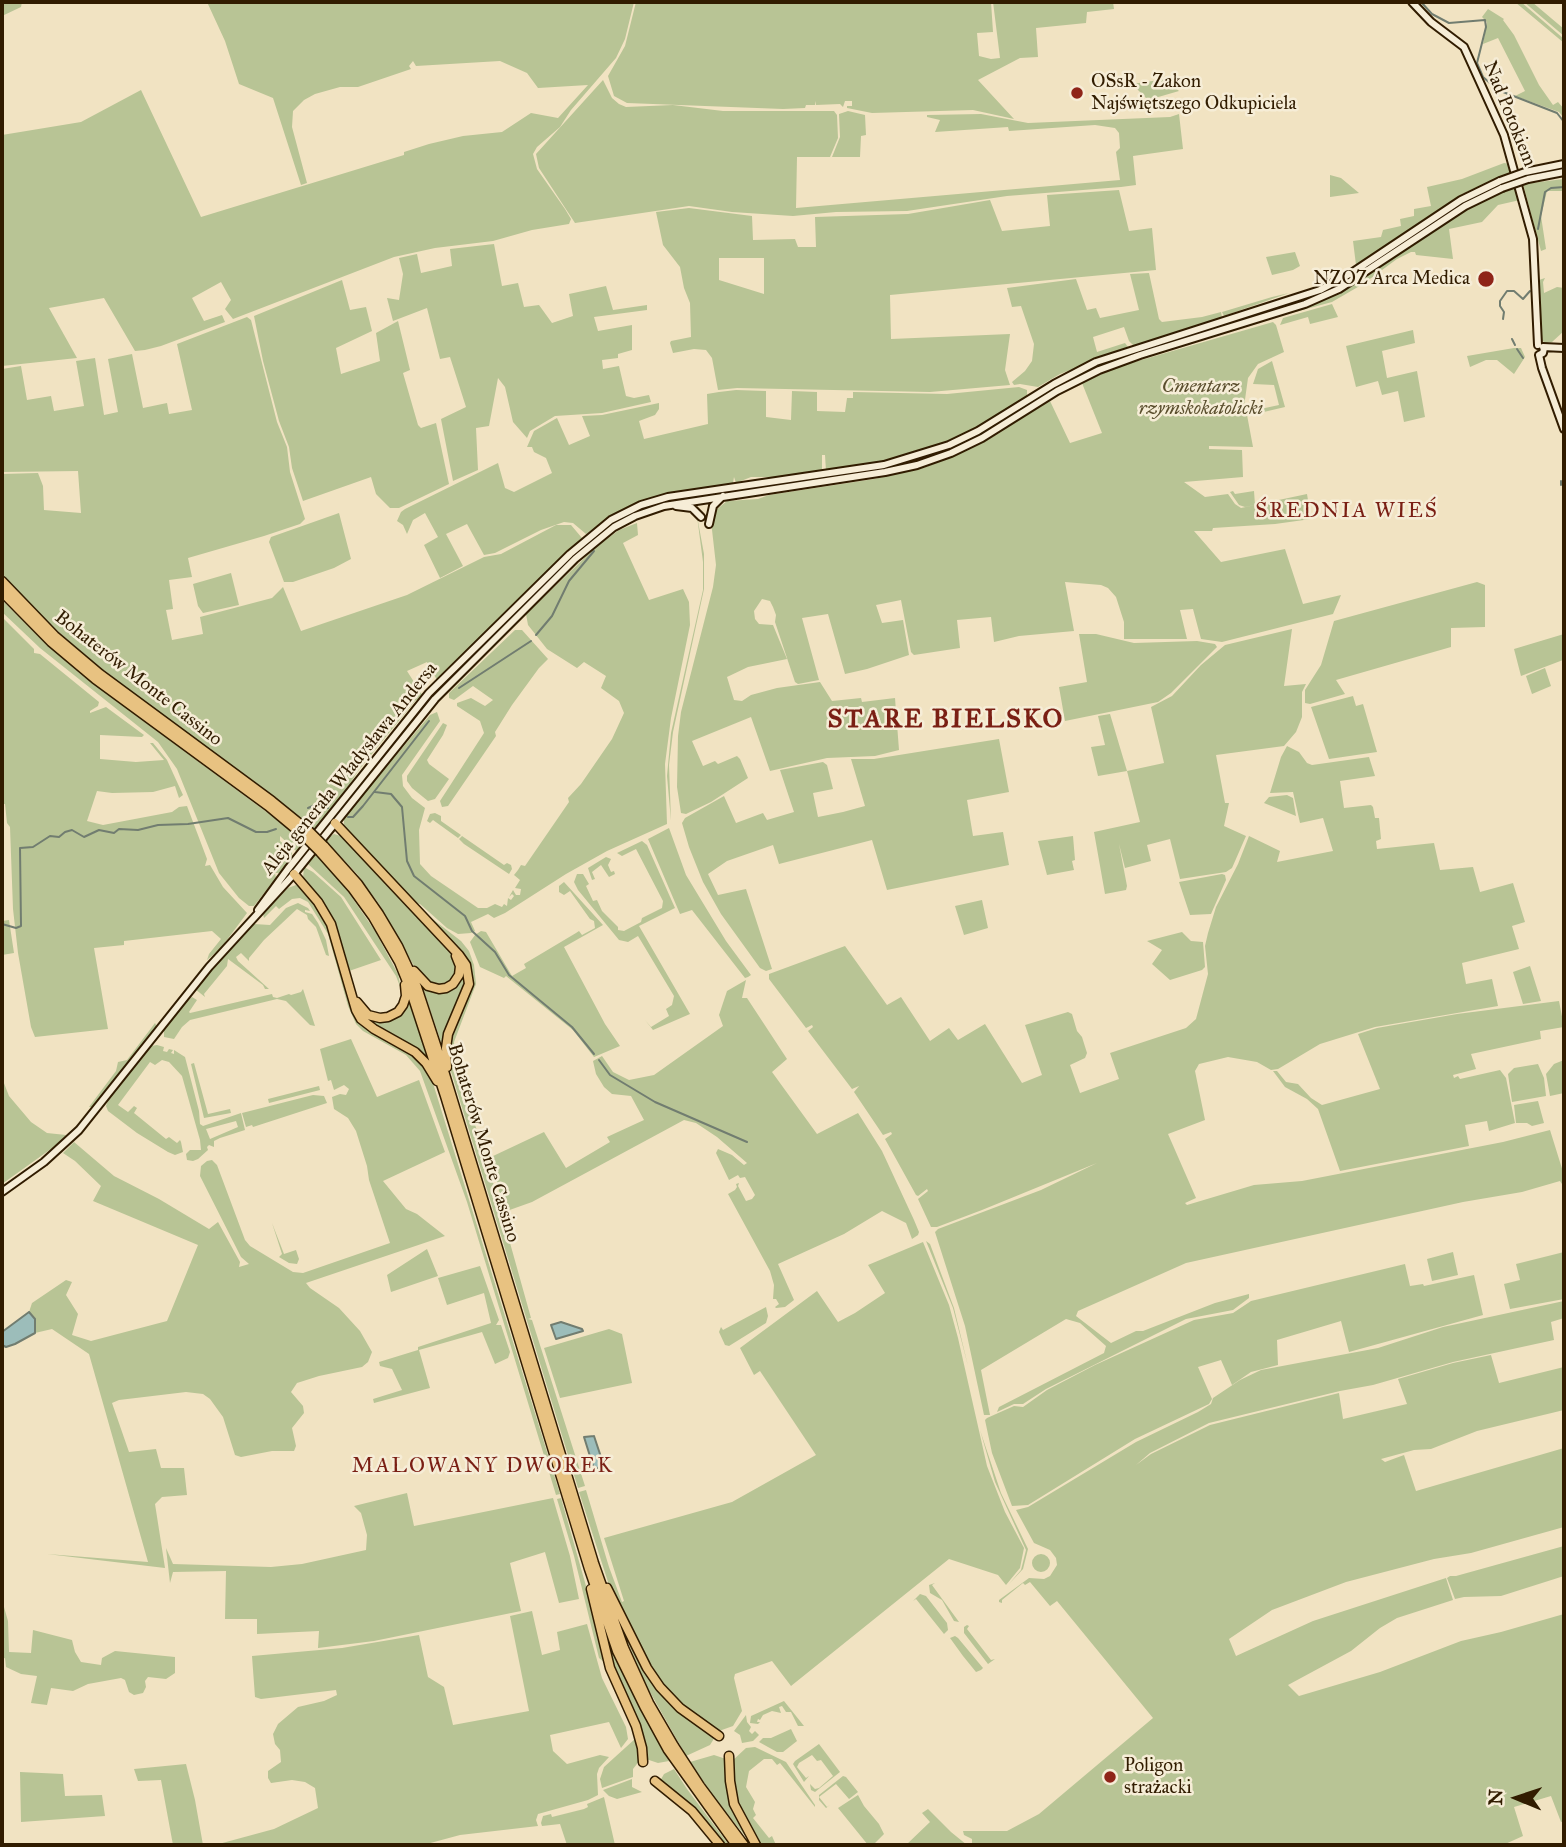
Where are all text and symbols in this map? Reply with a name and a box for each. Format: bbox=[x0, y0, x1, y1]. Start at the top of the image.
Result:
street label: Nad Potokiem bbox=[1478, 58, 1540, 170]
place label: OSsR - Zakon Najświętszego Odkupiciela bbox=[1091, 71, 1297, 115]
marker: OSsR - Zakon Najświętszego Odkupiciela bbox=[1069, 85, 1085, 101]
place label: NZOZ Arca Medica bbox=[1314, 268, 1470, 290]
marker: NZOZ Arca Medica bbox=[1476, 269, 1496, 289]
park label: Cmentarz rzymskokatolicki bbox=[1139, 376, 1263, 420]
district label: ŚREDNIA WIEŚ bbox=[1257, 499, 1437, 525]
street label: Bohaterów Monte Cassino bbox=[50, 606, 226, 752]
street label: Aleja generała Władysława Andersa bbox=[257, 658, 443, 880]
district label: STARE BIELSKO bbox=[829, 705, 1063, 737]
street label: Bohaterów Monte Cassino bbox=[442, 1041, 524, 1245]
district label: MALOWANY DWOREK bbox=[354, 1454, 612, 1480]
place label: Poligon strażacki bbox=[1124, 1755, 1192, 1799]
north arrow bbox=[1482, 1763, 1552, 1833]
marker: Poligon strażacki bbox=[1102, 1769, 1118, 1785]
text: N bbox=[1484, 1789, 1507, 1806]

